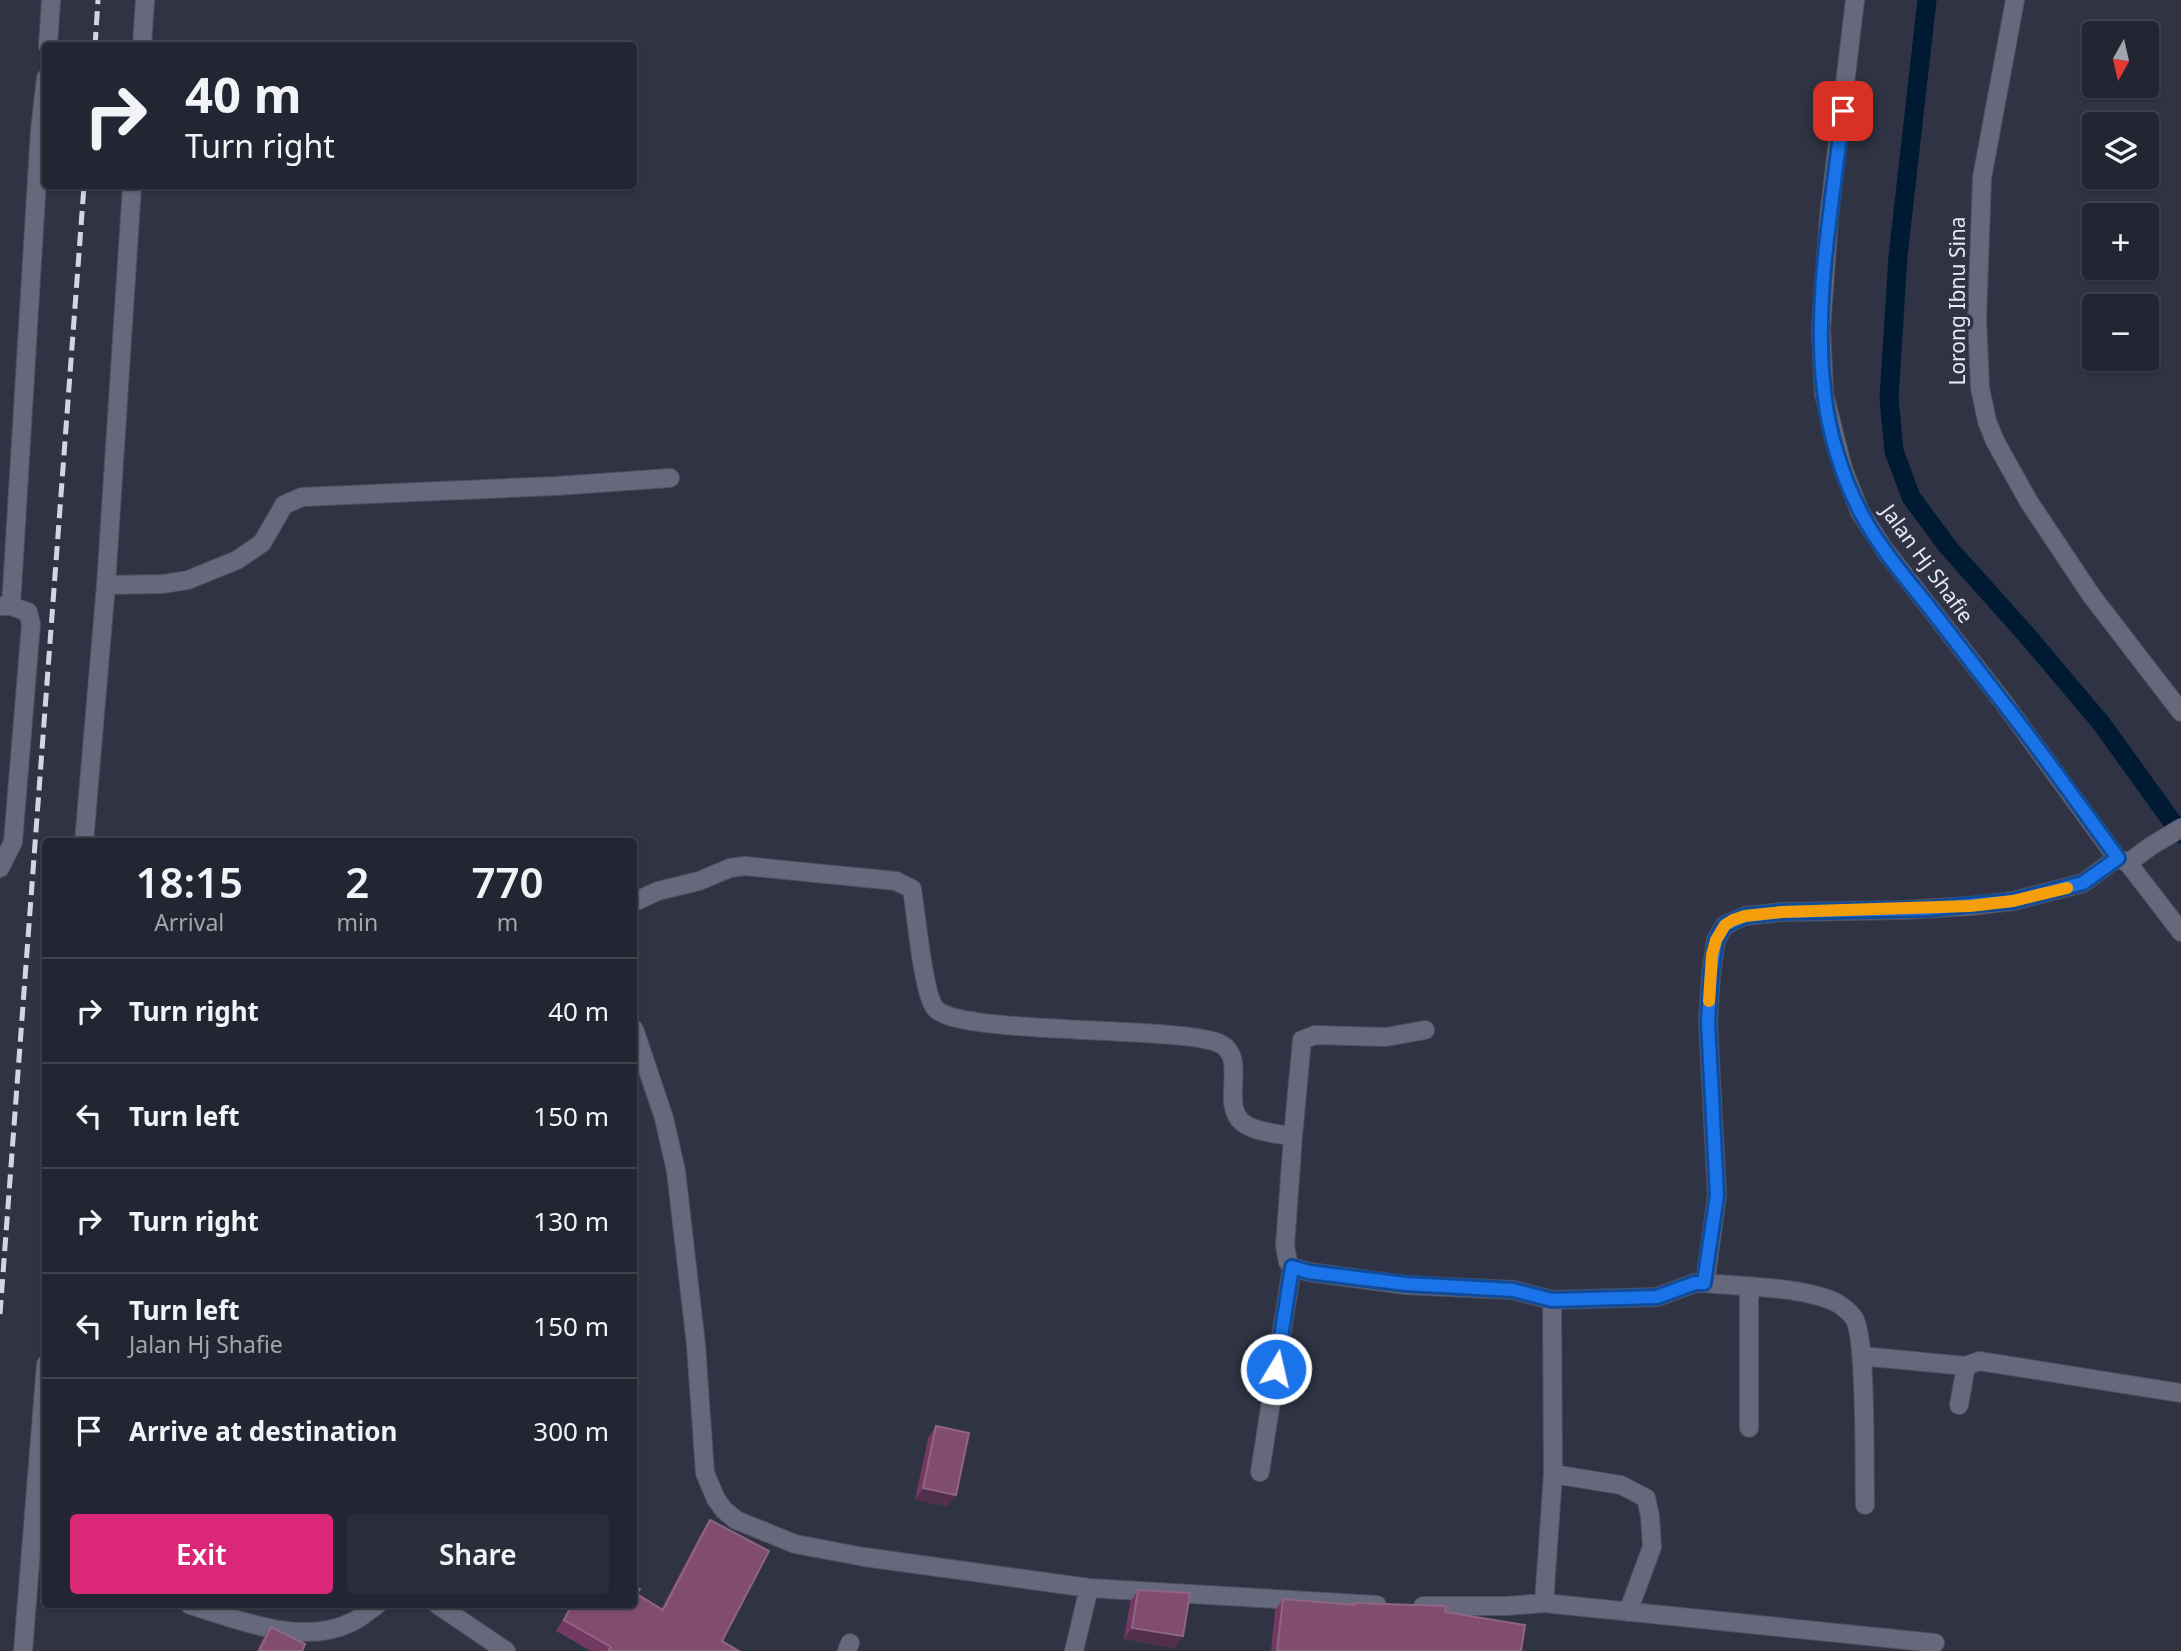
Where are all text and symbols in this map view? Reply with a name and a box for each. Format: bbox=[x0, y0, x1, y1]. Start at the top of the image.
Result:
north arrow bbox=[2082, 21, 2160, 98]
map controls bbox=[2082, 21, 2159, 371]
text: 40 m bbox=[185, 61, 302, 127]
icon: right bbox=[70, 70, 161, 161]
pin bbox=[1813, 81, 1873, 141]
icon: arrive bbox=[1824, 92, 1862, 130]
button: layers bbox=[2082, 112, 2159, 189]
text: Turn right bbox=[185, 124, 335, 167]
button: + bbox=[2082, 203, 2159, 280]
street label: Lorong Ibnu Sina bbox=[1943, 216, 1971, 386]
button: − bbox=[2082, 294, 2159, 371]
street label: Jalan Hj Shafie bbox=[1874, 497, 1980, 628]
text: 18:15 bbox=[135, 853, 243, 910]
text: 2 bbox=[345, 853, 369, 910]
text: 770 bbox=[472, 853, 544, 910]
text: Arrival bbox=[154, 906, 224, 938]
text: min bbox=[336, 906, 378, 938]
text: m bbox=[497, 906, 518, 938]
icon: right bbox=[70, 992, 108, 1030]
text: Turn right bbox=[129, 993, 259, 1029]
text: 40 m bbox=[548, 993, 609, 1029]
icon: left bbox=[70, 1097, 108, 1135]
text: Turn left bbox=[129, 1098, 240, 1134]
text: 150 m bbox=[533, 1098, 609, 1134]
icon: right bbox=[70, 1202, 108, 1240]
text: Turn right bbox=[129, 1203, 259, 1239]
text: 130 m bbox=[533, 1203, 609, 1239]
text: Turn left bbox=[129, 1292, 240, 1328]
icon: left bbox=[70, 1307, 108, 1345]
text: 150 m bbox=[533, 1308, 609, 1344]
text: Jalan Hj Shafie bbox=[129, 1328, 283, 1360]
position arrow bbox=[1239, 1332, 1313, 1406]
icon: arrive bbox=[70, 1412, 108, 1450]
text: Arrive at destination bbox=[129, 1413, 398, 1449]
text: 300 m bbox=[533, 1413, 609, 1449]
button: Exit bbox=[70, 1514, 333, 1594]
button: Share bbox=[347, 1514, 609, 1594]

